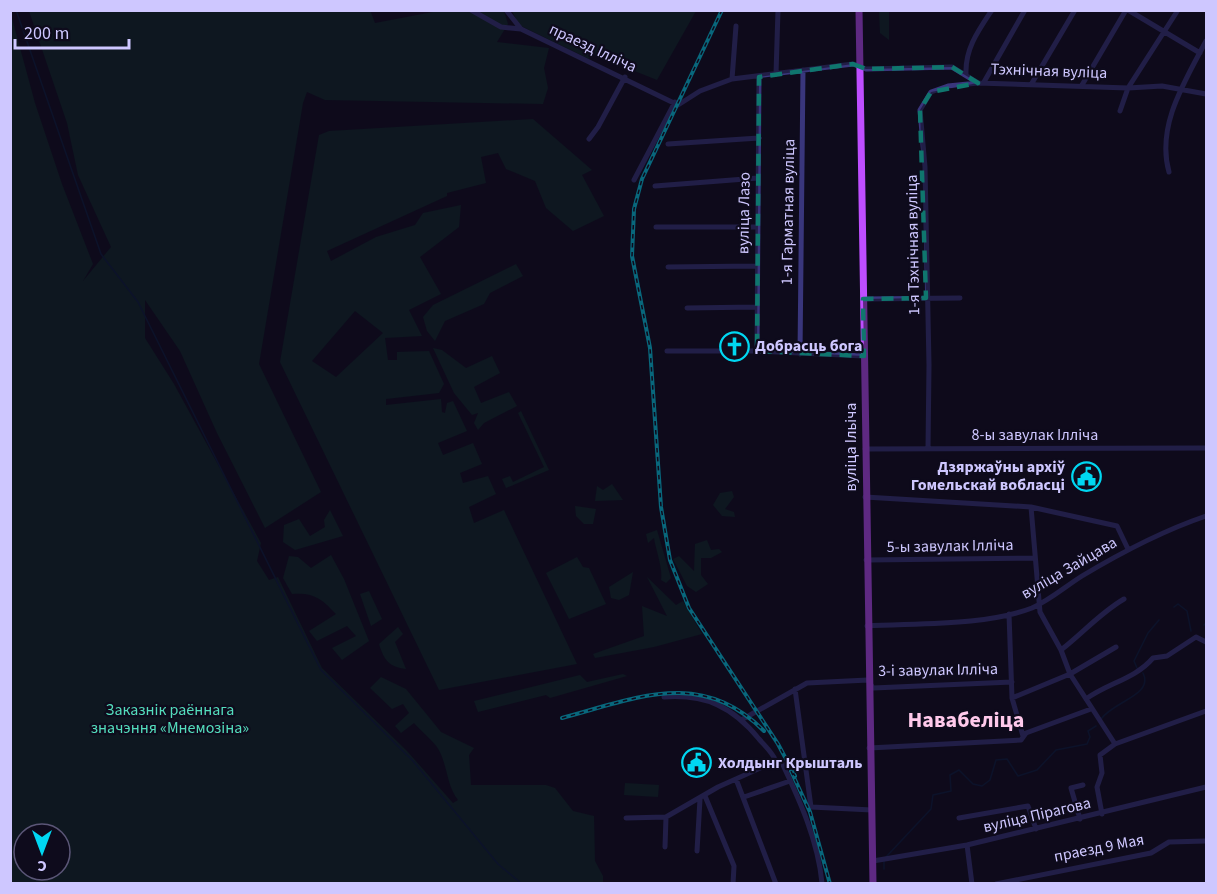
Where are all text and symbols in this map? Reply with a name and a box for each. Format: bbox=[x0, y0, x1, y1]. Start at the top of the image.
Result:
scale bar bbox=[15, 12, 129, 50]
street label: праезд Ілліча bbox=[546, 18, 640, 78]
text: 200 m bbox=[24, 21, 69, 46]
street label: Тэхнічная вуліца bbox=[990, 58, 1108, 84]
street label: 1-я Гарматная вуліца bbox=[776, 139, 800, 285]
street label: вуліца Лазо bbox=[732, 172, 756, 254]
street label: 1-я Тэхнічная вуліца bbox=[901, 174, 925, 316]
church icon: Добрасць бога bbox=[718, 330, 750, 362]
place label: Добрасць бога bbox=[755, 335, 862, 357]
street label: вуліца Ільіча bbox=[840, 403, 862, 491]
street label: 8-ы завулак Ілліча bbox=[972, 424, 1098, 446]
place label: Дзяржаўны архіў Гомельскай вобласці bbox=[911, 456, 1066, 496]
public building icon: Дзяржаўны архіў Гомельскай вобласці bbox=[1070, 460, 1102, 492]
street label: вуліца Зайцава bbox=[1017, 532, 1121, 604]
street label: 5-ы завулак Ілліча bbox=[886, 534, 1014, 558]
street label: 3-і завулак Ілліча bbox=[878, 658, 998, 682]
park label: Заказнік раённага значэння «Мнемозіна» bbox=[91, 699, 249, 739]
district label: Навабеліца bbox=[908, 704, 1024, 736]
public building icon: Холдынг Крышталь bbox=[681, 747, 713, 779]
place label: Холдынг Крышталь bbox=[718, 752, 863, 774]
street label: вуліца Пірагова bbox=[981, 792, 1093, 838]
north arrow bbox=[12, 822, 72, 882]
street label: праезд 9 Мая bbox=[1052, 828, 1146, 868]
text: С bbox=[37, 855, 47, 877]

